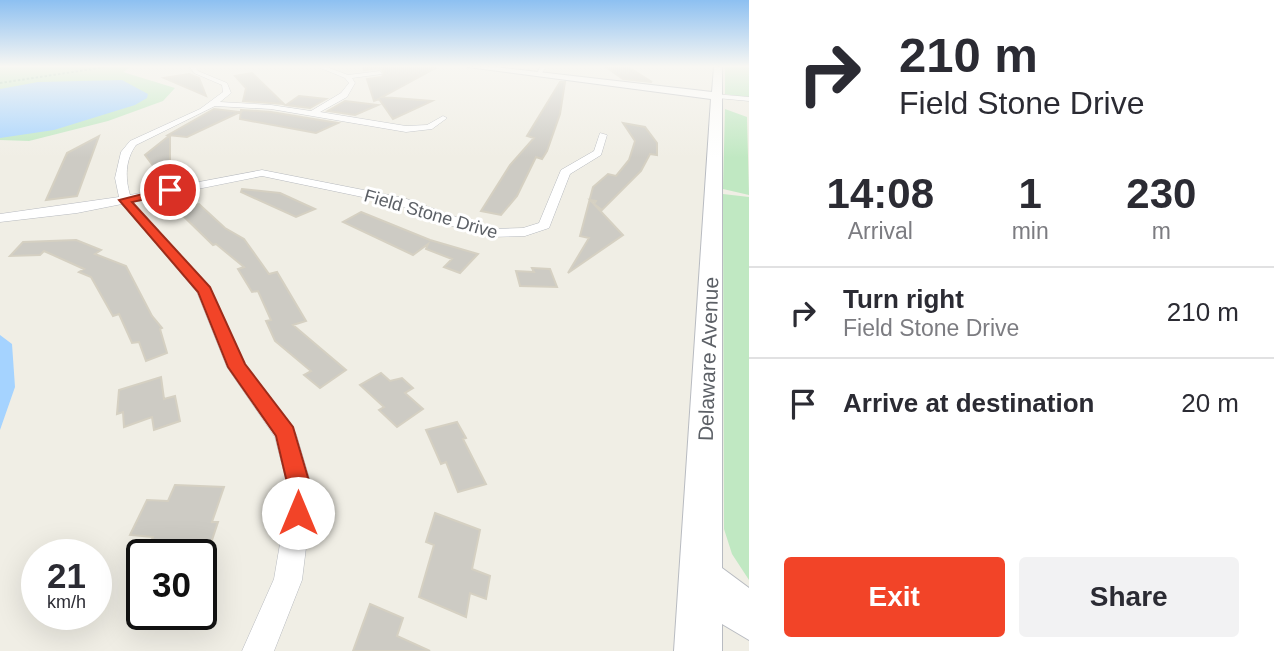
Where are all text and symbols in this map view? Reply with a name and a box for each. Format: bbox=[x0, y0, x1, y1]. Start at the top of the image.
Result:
icon: right bbox=[784, 28, 875, 119]
text: 210 m bbox=[899, 28, 1038, 82]
text: Field Stone Drive bbox=[899, 85, 1144, 121]
pin bbox=[140, 160, 200, 220]
text: 14:08 bbox=[827, 170, 934, 217]
text: 1 bbox=[1018, 170, 1042, 217]
text: 230 bbox=[1126, 170, 1196, 217]
icon: arrive bbox=[151, 171, 189, 209]
street label: Field Stone Drive bbox=[362, 185, 500, 243]
text: Arrival bbox=[848, 218, 913, 244]
text: min bbox=[1012, 218, 1049, 244]
text: m bbox=[1152, 218, 1171, 244]
street label: Delaware Avenue bbox=[694, 277, 722, 441]
text: Turn right bbox=[843, 284, 964, 314]
icon: right bbox=[784, 294, 822, 332]
text: 210 m bbox=[1167, 297, 1239, 327]
text: Field Stone Drive bbox=[843, 315, 1019, 341]
icon: arrive bbox=[784, 385, 822, 423]
text: Arrive at destination bbox=[843, 388, 1094, 418]
text: 20 m bbox=[1181, 388, 1239, 418]
position arrow bbox=[261, 476, 335, 550]
speed limit sign: 30 bbox=[126, 539, 217, 630]
text: 21 bbox=[47, 556, 86, 595]
button: Exit bbox=[784, 557, 1005, 637]
button: Share bbox=[1019, 557, 1239, 637]
text: km/h bbox=[47, 592, 86, 612]

